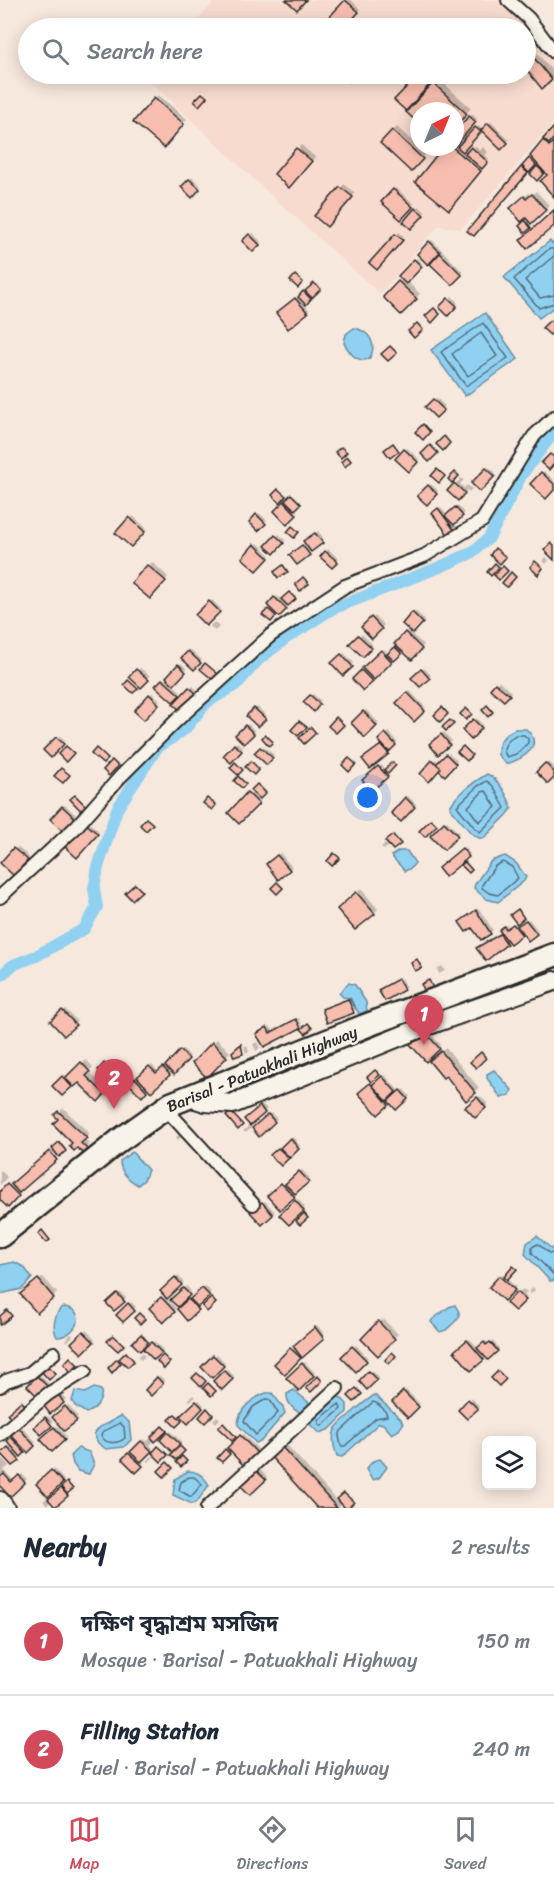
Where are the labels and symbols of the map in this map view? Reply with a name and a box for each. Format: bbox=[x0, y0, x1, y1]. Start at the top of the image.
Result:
north arrow bbox=[410, 102, 464, 156]
your location bbox=[353, 783, 382, 812]
pin: 1 bbox=[404, 996, 444, 1045]
street label: Barisal - Patuakhali Highway bbox=[162, 1017, 363, 1121]
pin: 2 bbox=[94, 1060, 134, 1109]

